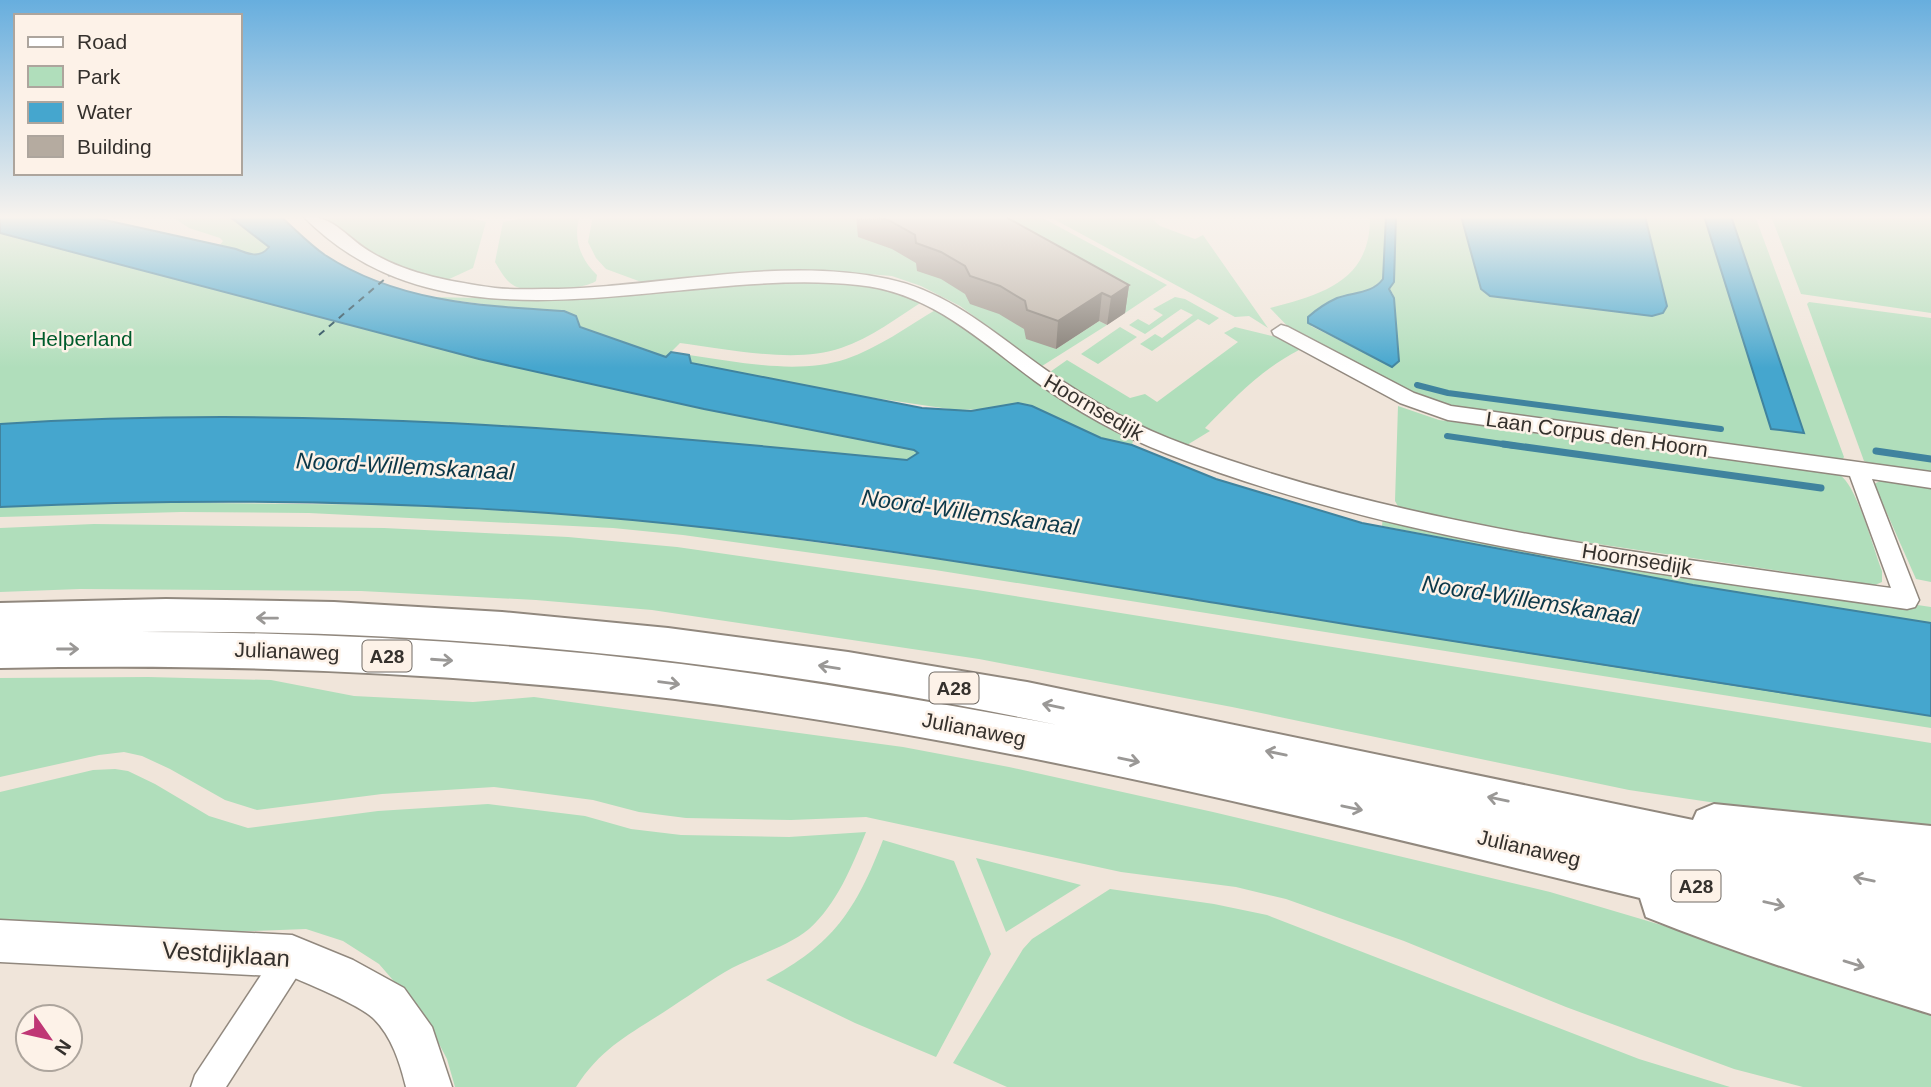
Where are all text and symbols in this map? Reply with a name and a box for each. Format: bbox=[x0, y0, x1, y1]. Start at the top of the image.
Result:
legend bbox=[14, 14, 242, 175]
text: Road bbox=[77, 30, 127, 53]
text: Park bbox=[77, 65, 121, 88]
text: Water bbox=[77, 100, 132, 123]
text: Building bbox=[77, 135, 152, 158]
park label: Helperland bbox=[31, 327, 133, 350]
street label: Hoornsedijk bbox=[1040, 369, 1148, 445]
street label: Laan Corpus den Hoorn bbox=[1484, 407, 1710, 461]
water label: Noord-Willemskanaal bbox=[295, 447, 516, 485]
water label: Noord-Willemskanaal bbox=[860, 484, 1081, 540]
street label: Hoornsedijk bbox=[1580, 539, 1694, 579]
water label: Noord-Willemskanaal bbox=[1420, 570, 1641, 630]
one-way arrow bbox=[255, 611, 278, 625]
street label: Julianaweg bbox=[234, 638, 340, 664]
road number: A28 bbox=[362, 640, 412, 671]
one-way arrow bbox=[56, 643, 79, 656]
one-way arrow bbox=[431, 653, 454, 666]
one-way arrow bbox=[818, 660, 841, 673]
road number: A28 bbox=[930, 673, 978, 704]
one-way arrow bbox=[657, 676, 679, 689]
one-way arrow bbox=[1042, 698, 1065, 712]
street label: Julianaweg bbox=[920, 708, 1028, 750]
one-way arrow bbox=[1265, 746, 1288, 760]
one-way arrow bbox=[1117, 754, 1140, 768]
one-way arrow bbox=[1487, 792, 1510, 806]
one-way arrow bbox=[1340, 801, 1363, 815]
street label: Julianaweg bbox=[1475, 825, 1583, 871]
road number: A28 bbox=[1672, 870, 1720, 902]
one-way arrow bbox=[1853, 872, 1876, 886]
one-way arrow bbox=[1762, 898, 1785, 912]
street label: Vestdijklaan bbox=[161, 936, 291, 972]
one-way arrow bbox=[1843, 958, 1865, 971]
north arrow bbox=[14, 1003, 84, 1073]
text: N bbox=[50, 1036, 75, 1059]

